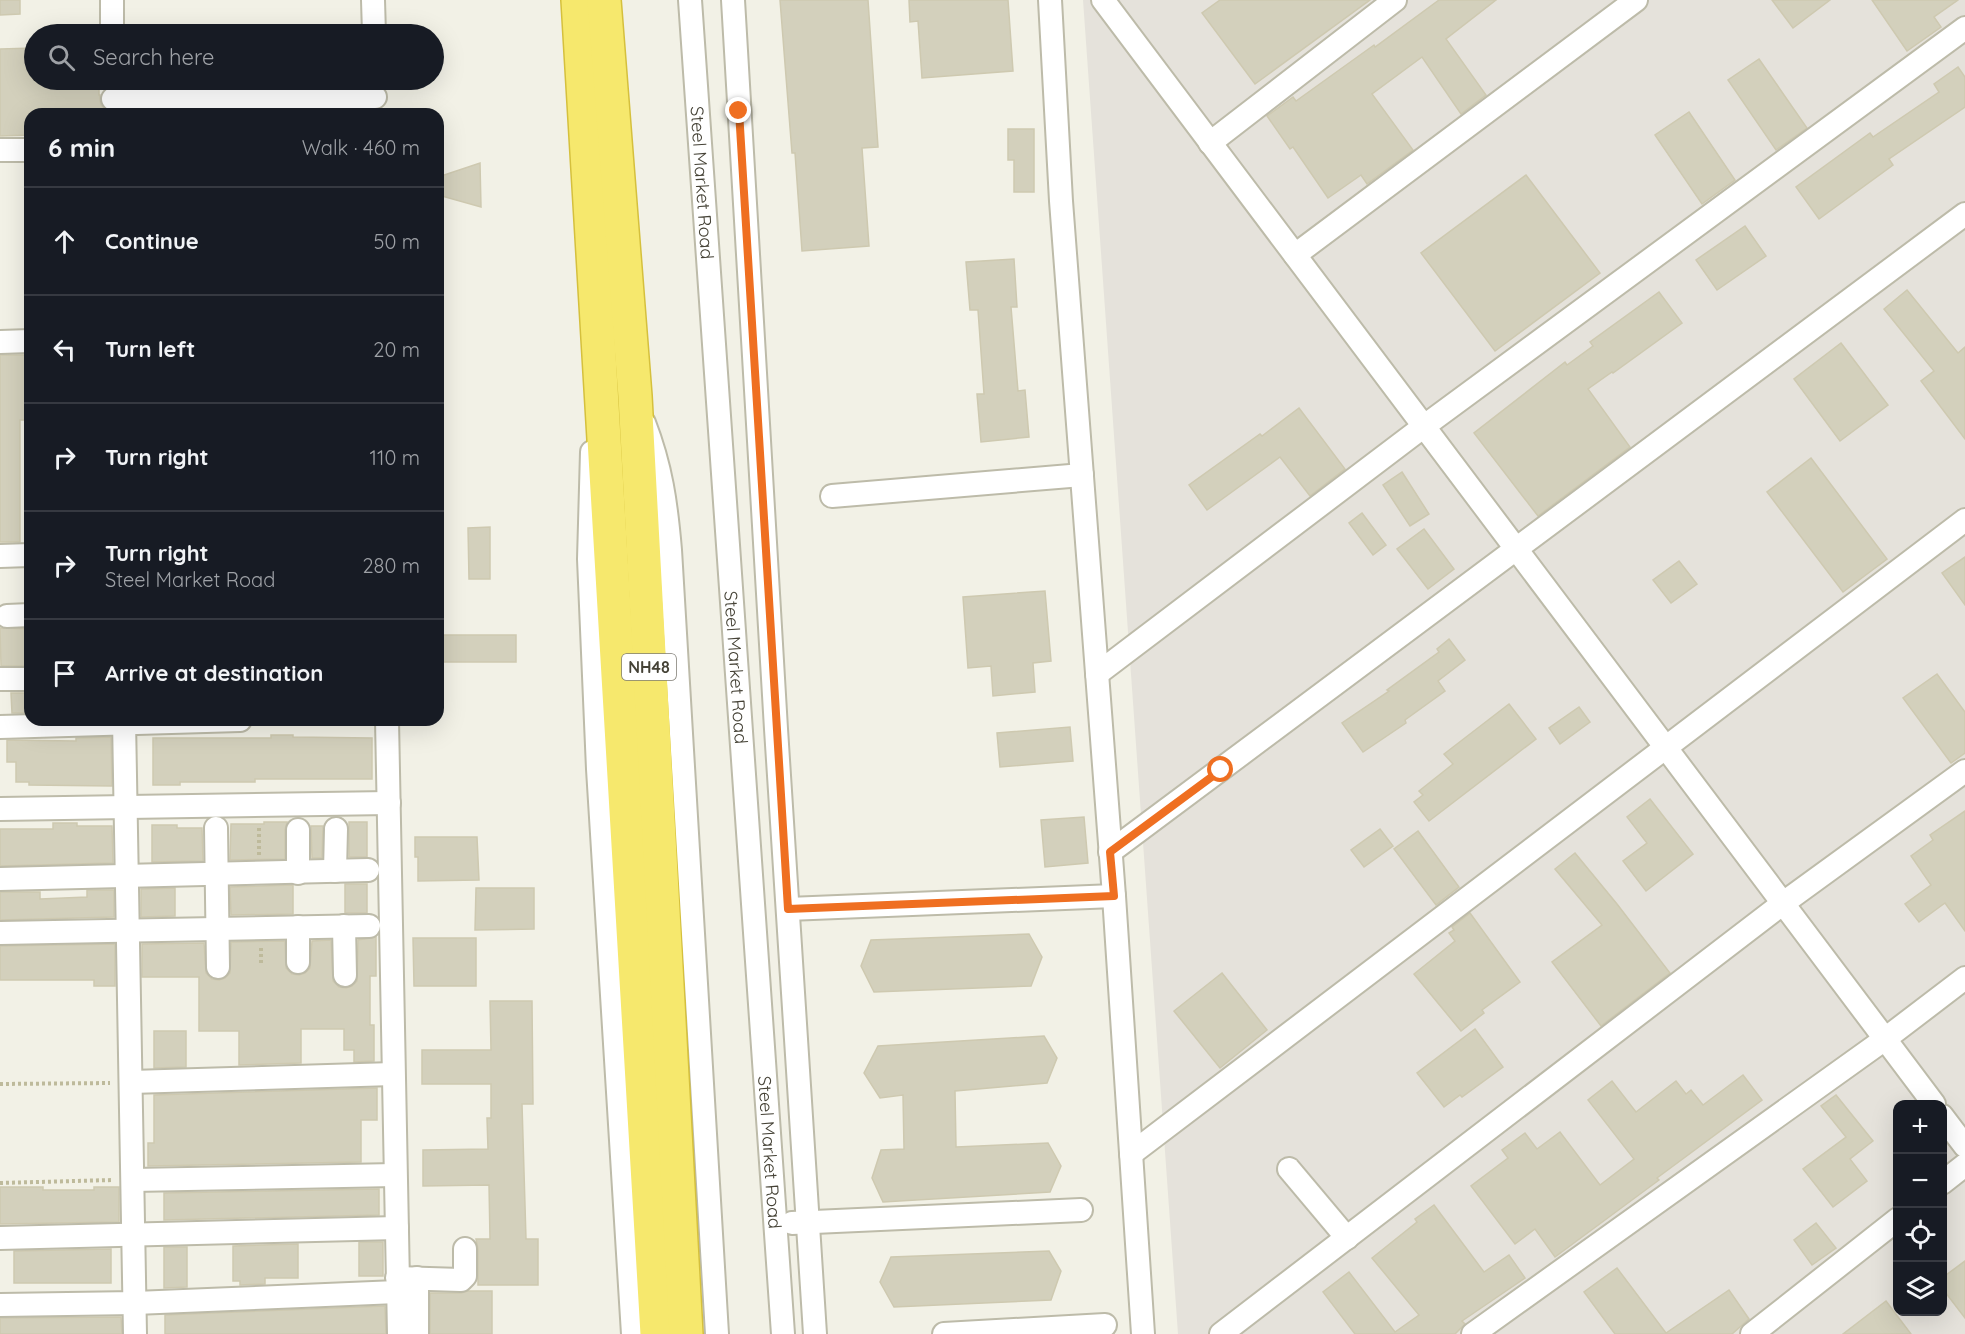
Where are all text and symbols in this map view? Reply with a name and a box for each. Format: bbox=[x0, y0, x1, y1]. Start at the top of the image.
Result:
search box bbox=[24, 24, 444, 90]
icon: search bbox=[45, 41, 78, 74]
text: Search here bbox=[93, 43, 214, 71]
route end bbox=[725, 97, 751, 123]
street label: Steel Market Road bbox=[686, 105, 720, 260]
text: 6 min bbox=[48, 131, 115, 164]
text: Walk · 460 m bbox=[302, 135, 420, 160]
icon: ahead bbox=[48, 225, 81, 258]
text: Continue bbox=[105, 227, 199, 255]
text: 50 m bbox=[374, 229, 420, 254]
icon: left bbox=[48, 333, 81, 366]
text: Turn left bbox=[105, 335, 195, 363]
text: 20 m bbox=[373, 337, 420, 362]
icon: right bbox=[48, 441, 81, 474]
text: Turn right bbox=[105, 443, 209, 471]
text: 110 m bbox=[370, 445, 420, 470]
text: Turn right bbox=[105, 539, 209, 567]
icon: right bbox=[48, 549, 81, 582]
text: 280 m bbox=[363, 553, 420, 578]
text: Steel Market Road bbox=[105, 567, 275, 592]
street label: Steel Market Road bbox=[720, 590, 753, 745]
road number: NH48 bbox=[622, 654, 676, 680]
icon: arrive bbox=[48, 657, 81, 690]
text: Arrive at destination bbox=[105, 659, 323, 687]
route start bbox=[1207, 756, 1233, 782]
street label: Steel Market Road bbox=[754, 1075, 787, 1230]
map controls bbox=[1893, 1100, 1947, 1316]
button: + bbox=[1893, 1100, 1947, 1154]
button: − bbox=[1893, 1154, 1947, 1208]
button: locate bbox=[1893, 1208, 1947, 1262]
button: layers bbox=[1893, 1262, 1947, 1316]

